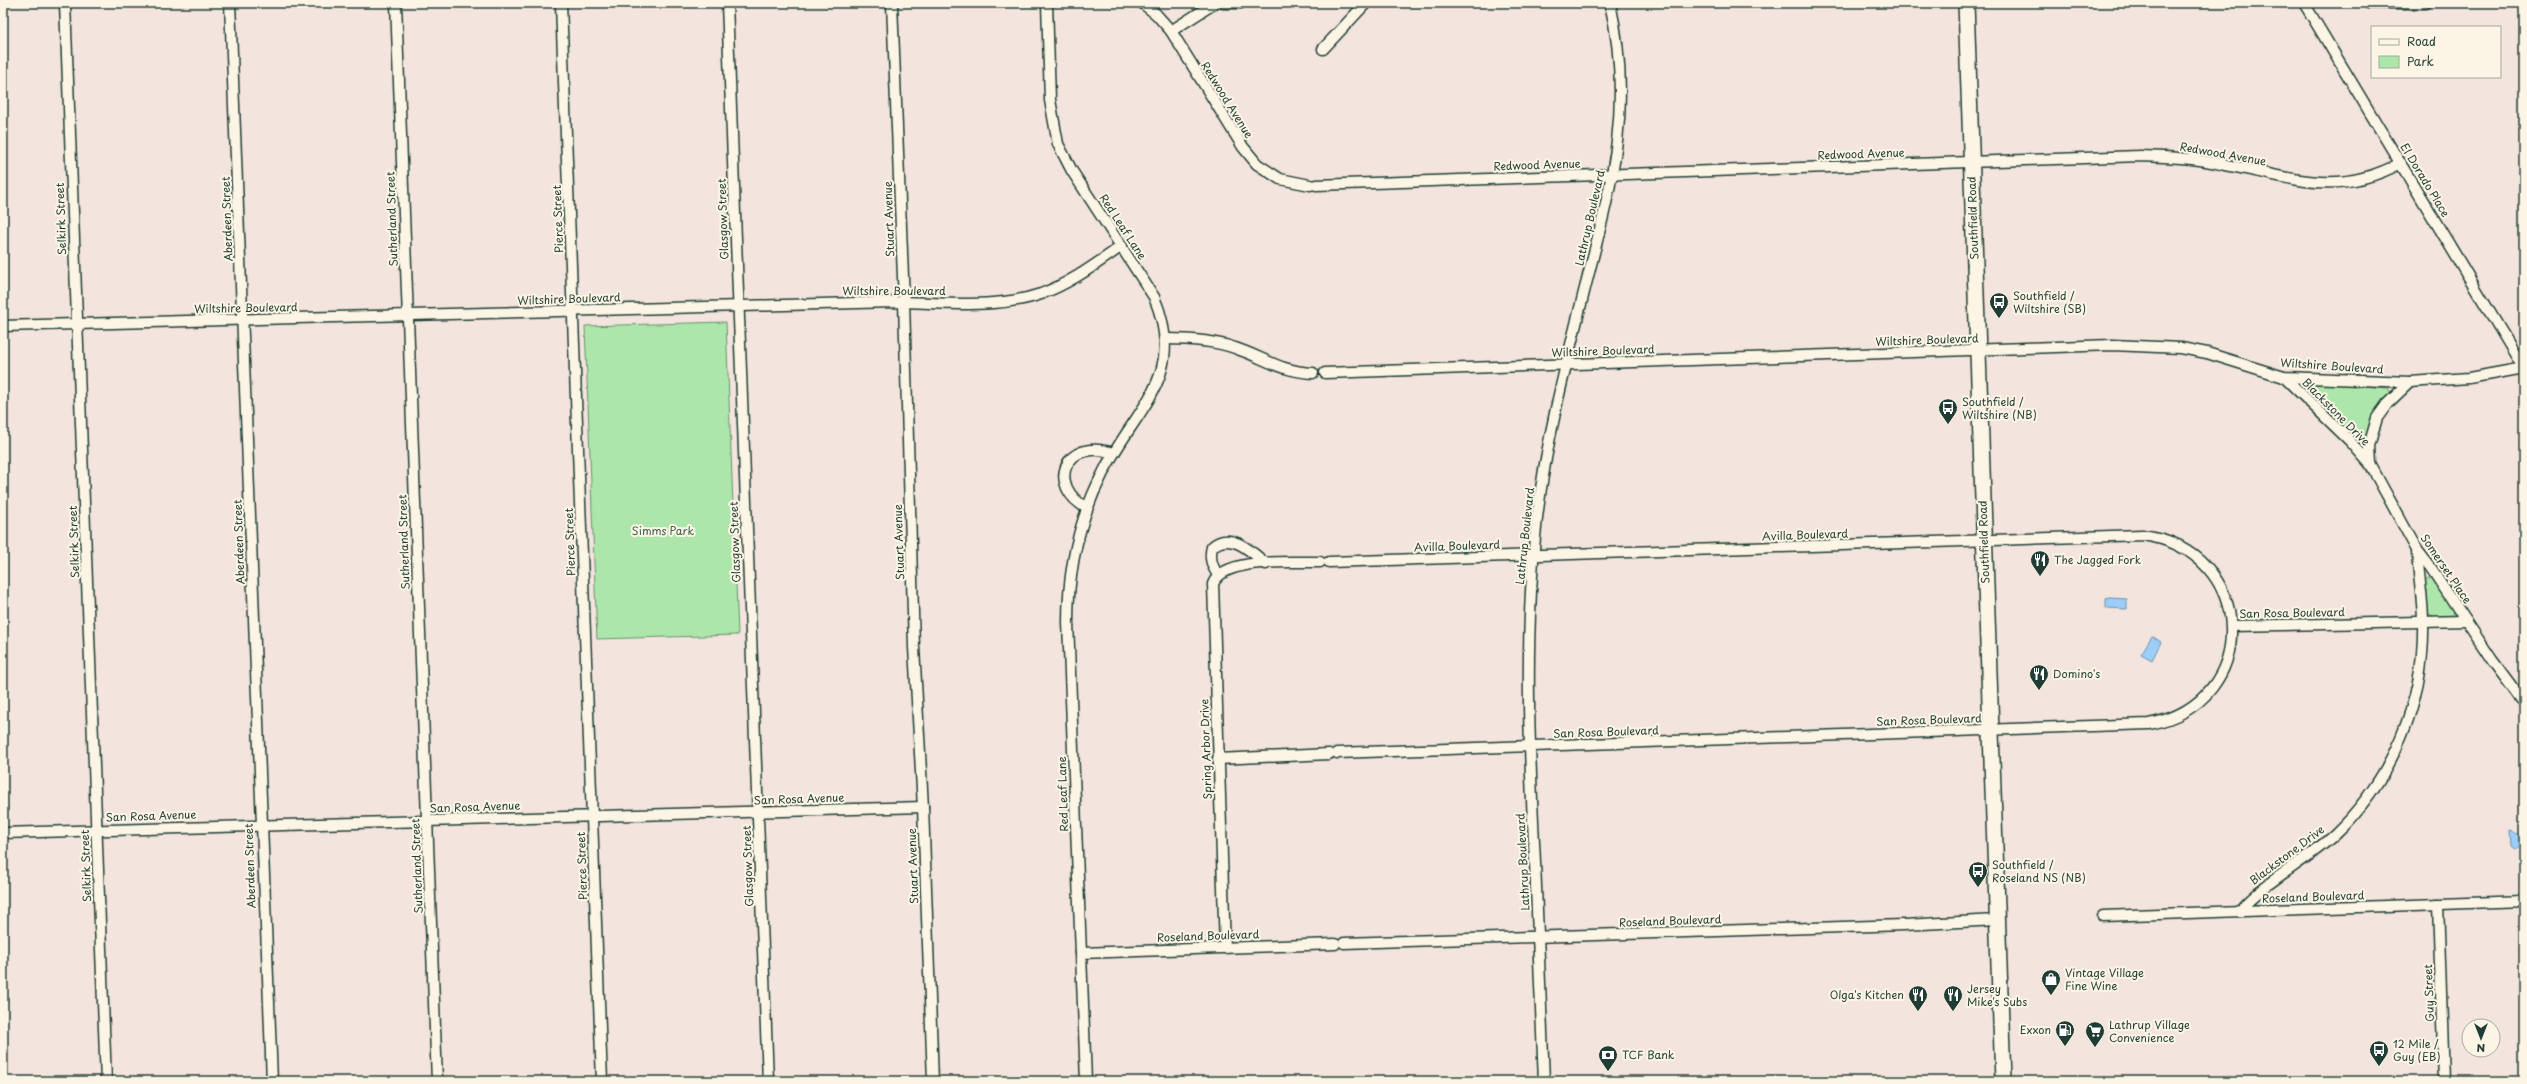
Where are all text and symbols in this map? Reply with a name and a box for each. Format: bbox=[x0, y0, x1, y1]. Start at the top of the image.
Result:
legend bbox=[2371, 26, 2501, 78]
text: Road bbox=[2407, 32, 2436, 50]
text: Park bbox=[2407, 52, 2434, 70]
street label: Redwood Avenue bbox=[1197, 58, 1258, 141]
street label: Redwood Avenue bbox=[2179, 138, 2268, 169]
street label: El Dorado Place bbox=[2397, 140, 2454, 220]
street label: Redwood Avenue bbox=[1817, 143, 1905, 164]
street label: Redwood Avenue bbox=[1493, 154, 1581, 175]
street label: Lathrup Boulevard bbox=[1570, 168, 1609, 267]
street label: Sutherland Street bbox=[381, 171, 402, 267]
street label: Aberdeen Street bbox=[217, 176, 236, 262]
street label: Southfield Road bbox=[1963, 176, 1982, 260]
street label: Glasgow Street bbox=[713, 178, 732, 260]
street label: Stuart Avenue bbox=[879, 181, 898, 257]
street label: Selkirk Street bbox=[51, 182, 70, 256]
street label: Pierce Street bbox=[548, 184, 567, 253]
street label: Red Leaf Lane bbox=[1096, 190, 1151, 263]
street label: Wiltshire Boulevard bbox=[842, 282, 946, 299]
place label: Southfield / Wiltshire (SB) bbox=[2013, 287, 2086, 317]
street label: Wiltshire Boulevard bbox=[517, 288, 621, 309]
bus stop icon: Southfield / Wiltshire (SB) bbox=[1988, 291, 2010, 319]
street label: Wiltshire Boulevard bbox=[194, 298, 298, 317]
street label: Wiltshire Boulevard bbox=[1875, 329, 1979, 350]
street label: Wiltshire Boulevard bbox=[1551, 340, 1655, 361]
street label: Wiltshire Boulevard bbox=[2280, 353, 2385, 378]
street label: Blackstone Drive bbox=[2299, 374, 2374, 450]
place label: Southfield / Wiltshire (NB) bbox=[1962, 393, 2037, 423]
bus stop icon: Southfield / Wiltshire (NB) bbox=[1937, 397, 1959, 425]
street label: Lathrup Boulevard bbox=[1511, 486, 1538, 585]
street label: Sutherland Street bbox=[393, 494, 414, 590]
street label: Aberdeen Street bbox=[229, 499, 248, 585]
street label: Southfield Road bbox=[1974, 500, 1993, 584]
street label: Glasgow Street bbox=[725, 501, 744, 583]
street label: Stuart Avenue bbox=[889, 504, 908, 580]
street label: Selkirk Street bbox=[64, 505, 83, 579]
street label: Pierce Street bbox=[560, 507, 579, 576]
park label: Simms Park bbox=[632, 522, 694, 539]
street label: Avilla Boulevard bbox=[1762, 524, 1849, 544]
street label: Somerset Place bbox=[2417, 530, 2476, 607]
street label: Avilla Boulevard bbox=[1414, 535, 1501, 555]
restaurant icon: The Jagged Fork bbox=[2029, 549, 2051, 577]
place label: The Jagged Fork bbox=[2054, 551, 2142, 568]
street label: San Rosa Boulevard bbox=[2239, 603, 2345, 622]
restaurant icon: Domino's bbox=[2028, 663, 2050, 691]
place label: Domino's bbox=[2053, 665, 2100, 682]
street label: Spring Arbor Drive bbox=[1195, 698, 1216, 800]
street label: San Rosa Boulevard bbox=[1876, 709, 1982, 730]
street label: San Rosa Boulevard bbox=[1553, 721, 1659, 742]
street label: Red Leaf Lane bbox=[1053, 756, 1072, 832]
street label: San Rosa Avenue bbox=[753, 788, 845, 809]
street label: San Rosa Avenue bbox=[429, 796, 521, 817]
street label: San Rosa Avenue bbox=[105, 805, 197, 826]
street label: Lathrup Boulevard bbox=[1511, 813, 1534, 911]
street label: Sutherland Street bbox=[406, 818, 427, 914]
street label: Blackstone Drive bbox=[2246, 821, 2328, 888]
street label: Aberdeen Street bbox=[240, 823, 259, 909]
street label: Glasgow Street bbox=[738, 825, 757, 907]
street label: Stuart Avenue bbox=[903, 828, 922, 904]
street label: Selkirk Street bbox=[76, 829, 95, 903]
street label: Pierce Street bbox=[572, 831, 591, 900]
place label: Southfield / Roseland NS (NB) bbox=[1992, 856, 2086, 886]
bus stop icon: Southfield / Roseland NS (NB) bbox=[1967, 860, 1989, 888]
street label: Roseland Boulevard bbox=[2261, 886, 2365, 907]
street label: Roseland Boulevard bbox=[1618, 910, 1722, 931]
street label: Roseland Boulevard bbox=[1156, 925, 1260, 946]
street label: Guy Street bbox=[2419, 963, 2438, 1022]
place label: Vintage Village Fine Wine bbox=[2065, 964, 2144, 994]
shop icon: Vintage Village Fine Wine bbox=[2040, 968, 2062, 996]
place label: Jersey Mike's Subs bbox=[1967, 980, 2027, 1010]
restaurant icon: Olga's Kitchen bbox=[1907, 984, 1929, 1012]
restaurant icon: Jersey Mike's Subs bbox=[1942, 984, 1964, 1012]
place label: Olga's Kitchen bbox=[1830, 986, 1904, 1003]
place label: Lathrup Village Convenience bbox=[2109, 1016, 2190, 1046]
north arrow bbox=[2461, 1018, 2501, 1058]
fuel station icon: Exxon bbox=[2054, 1019, 2076, 1047]
supermarket icon: Lathrup Village Convenience bbox=[2084, 1020, 2106, 1048]
place label: Exxon bbox=[2020, 1021, 2051, 1038]
place label: 12 Mile / Guy (EB) bbox=[2393, 1035, 2440, 1065]
bus stop icon: 12 Mile / Guy (EB) bbox=[2368, 1039, 2390, 1067]
text: N bbox=[2476, 1040, 2485, 1057]
bank icon: TCF Bank bbox=[1597, 1044, 1619, 1072]
place label: TCF Bank bbox=[1622, 1046, 1675, 1063]

